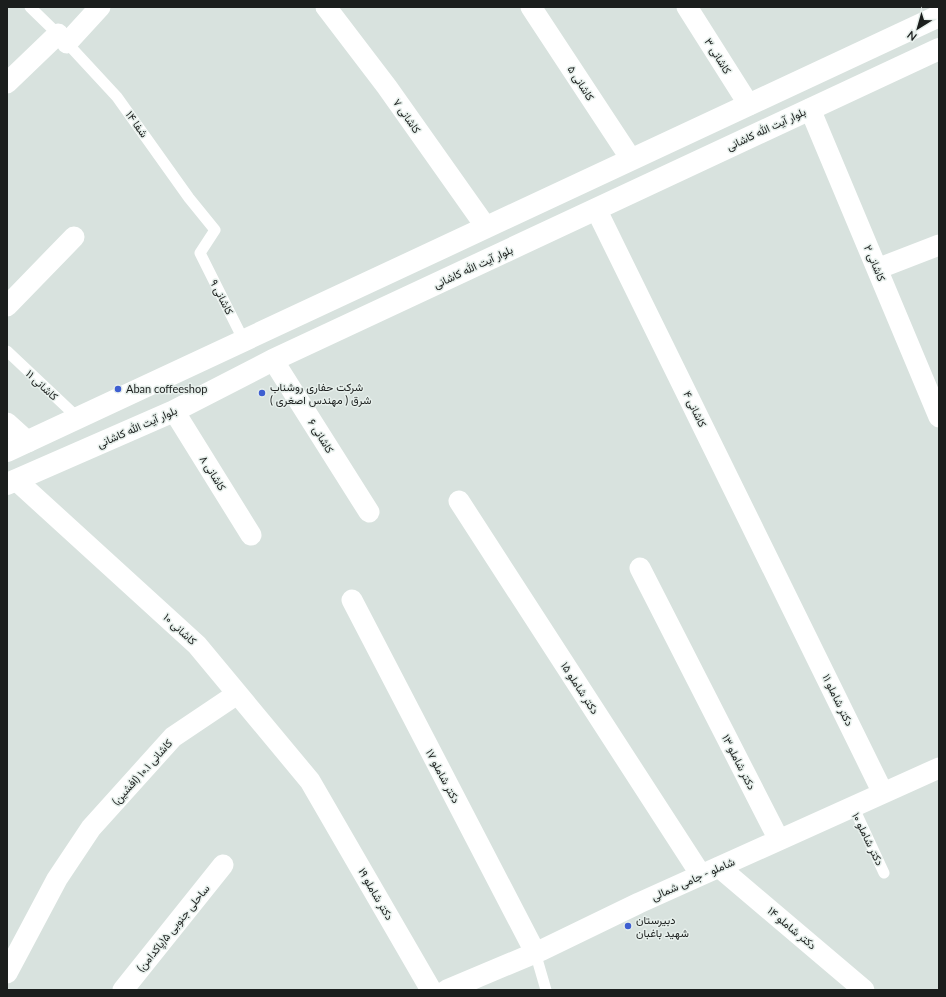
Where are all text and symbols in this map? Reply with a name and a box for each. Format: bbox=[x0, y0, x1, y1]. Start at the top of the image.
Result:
north arrow bbox=[898, 8, 938, 48]
text: N bbox=[904, 29, 919, 44]
street label: کاشانی ۳ bbox=[702, 35, 735, 77]
street label: کاشانی ۵ bbox=[565, 63, 598, 103]
street label: کاشانی ۷ bbox=[390, 96, 424, 136]
street label: بلوار آیت الله کاشانی bbox=[724, 104, 808, 154]
street label: شفا ۱۴ bbox=[124, 108, 151, 140]
street label: بلوار آیت الله کاشانی bbox=[431, 242, 515, 292]
street label: کاشانی ۲ bbox=[861, 243, 889, 283]
street label: کاشانی ۹ bbox=[207, 277, 237, 317]
street label: کاشانی ۱۱ bbox=[23, 367, 61, 403]
place label: شرکت حفاری روشناب شرق ( مهندس اصغری ) bbox=[270, 380, 372, 407]
place label: Aban coffeeshop bbox=[126, 382, 207, 395]
marker: Aban coffeeshop bbox=[113, 384, 123, 394]
marker: شرکت حفاری روشناب شرق ( مهندس اصغری ) bbox=[257, 388, 267, 398]
street label: کاشانی ۴ bbox=[680, 389, 710, 430]
street label: بلوار آیت الله کاشانی bbox=[95, 403, 179, 451]
street label: کاشانی ۶ bbox=[305, 416, 337, 456]
street label: کاشانی ۸ bbox=[197, 453, 229, 493]
street label: کاشانی ۱۰ bbox=[161, 610, 200, 648]
street label: دکتر شاملو ۱۵ bbox=[558, 659, 602, 717]
street label: دکتر شاملو ۱۱ bbox=[819, 672, 857, 728]
street label: دکتر شاملو ۱۳ bbox=[719, 732, 759, 792]
street label: کاشانی ۱۰.۱ (افشین) bbox=[109, 736, 175, 808]
street label: دکتر شاملو ۱۷ bbox=[423, 747, 463, 805]
street label: دکتر شاملو ۱۰ bbox=[849, 810, 887, 868]
street label: شاملو - جامی شمالی bbox=[649, 854, 737, 904]
street label: دکتر شاملو ۱۹ bbox=[355, 865, 397, 923]
street label: ساحلی جنوبی ۵(پاکدامن) bbox=[133, 881, 214, 975]
street label: دکتر شاملو ۱۴ bbox=[765, 904, 819, 952]
place label: دبیرستان شهید باغبان bbox=[636, 913, 689, 940]
marker: دبیرستان شهید باغبان bbox=[623, 921, 633, 931]

